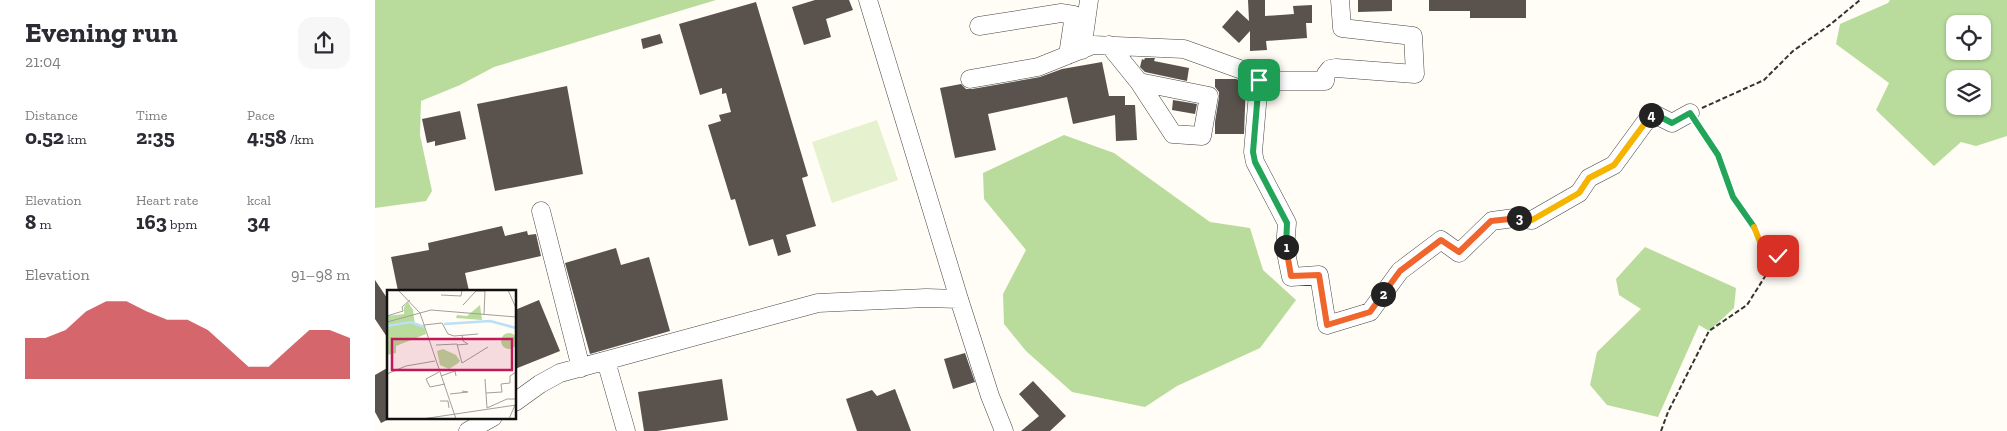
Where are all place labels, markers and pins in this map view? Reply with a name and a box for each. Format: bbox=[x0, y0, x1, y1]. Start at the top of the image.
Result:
pin bbox=[1238, 59, 1280, 101]
pin: 4 bbox=[1639, 102, 1663, 128]
pin: 3 bbox=[1507, 206, 1531, 230]
pin: 1 bbox=[1273, 234, 1299, 260]
pin bbox=[1757, 235, 1799, 277]
pin: 2 bbox=[1371, 282, 1395, 306]

